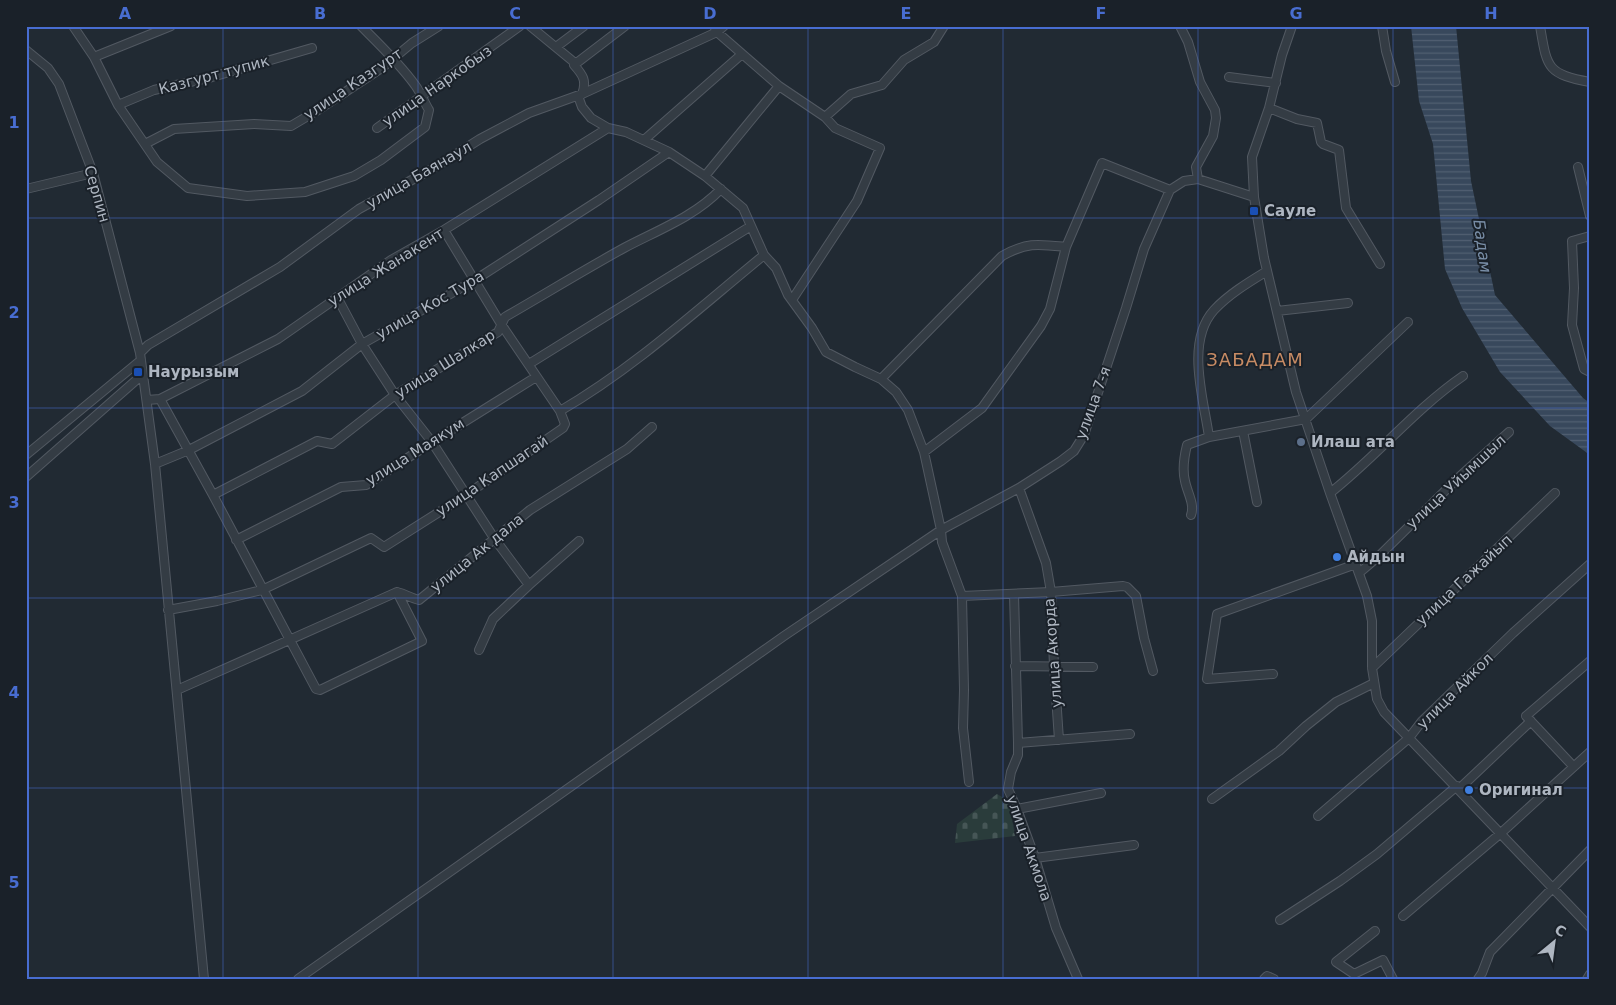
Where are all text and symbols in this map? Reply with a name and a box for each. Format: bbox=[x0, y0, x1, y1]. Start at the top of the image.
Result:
text: A bbox=[119, 4, 132, 23]
text: B bbox=[314, 4, 326, 23]
text: C bbox=[509, 4, 521, 23]
text: D bbox=[703, 4, 717, 23]
text: E bbox=[901, 4, 911, 23]
text: F bbox=[1096, 4, 1106, 23]
text: G bbox=[1289, 4, 1303, 23]
text: H bbox=[1484, 4, 1498, 23]
street label: улица Наркобыз bbox=[379, 41, 495, 131]
street label: улица Казгурт bbox=[300, 44, 406, 124]
street label: Казгурт тупик bbox=[157, 52, 271, 98]
text: 1 bbox=[8, 113, 20, 132]
street label: улица Баянаул bbox=[363, 138, 475, 212]
street label: Серпин bbox=[80, 163, 114, 225]
place label: Сауле bbox=[1264, 202, 1316, 220]
marker: Сауле bbox=[1248, 205, 1260, 217]
water label: Бадам bbox=[1469, 218, 1496, 274]
street label: улица Жанакент bbox=[325, 224, 448, 310]
street label: улица Кос Тура bbox=[373, 267, 487, 343]
text: 2 bbox=[8, 303, 20, 322]
street label: улица Шалкар bbox=[391, 326, 499, 402]
district label: ЗАБАДАМ bbox=[1206, 349, 1304, 370]
place label: Наурызым bbox=[148, 363, 239, 381]
street label: улица 7-я bbox=[1071, 364, 1115, 442]
marker: Наурызым bbox=[132, 366, 144, 378]
street label: улица Маякум bbox=[362, 414, 468, 490]
street label: улица Уйымшыл bbox=[1402, 431, 1510, 533]
street label: улица Капшагай bbox=[432, 432, 552, 520]
place label: Илаш ата bbox=[1311, 433, 1395, 451]
marker: Илаш ата bbox=[1295, 436, 1307, 448]
text: 3 bbox=[8, 493, 20, 512]
street label: улица Ак дала bbox=[427, 510, 527, 596]
street label: улица Гажайып bbox=[1412, 531, 1516, 629]
place label: Айдын bbox=[1347, 548, 1405, 566]
marker: Айдын bbox=[1331, 551, 1343, 563]
street label: улица Акорда bbox=[1040, 598, 1066, 708]
street label: улица Айкол bbox=[1413, 649, 1497, 733]
text: 4 bbox=[8, 683, 20, 702]
place label: Оригинал bbox=[1479, 781, 1563, 799]
marker: Оригинал bbox=[1463, 784, 1475, 796]
street label: улица Акмола bbox=[1002, 793, 1056, 903]
text: 5 bbox=[8, 873, 20, 892]
north arrow bbox=[1528, 918, 1578, 968]
text: С bbox=[1552, 921, 1569, 940]

